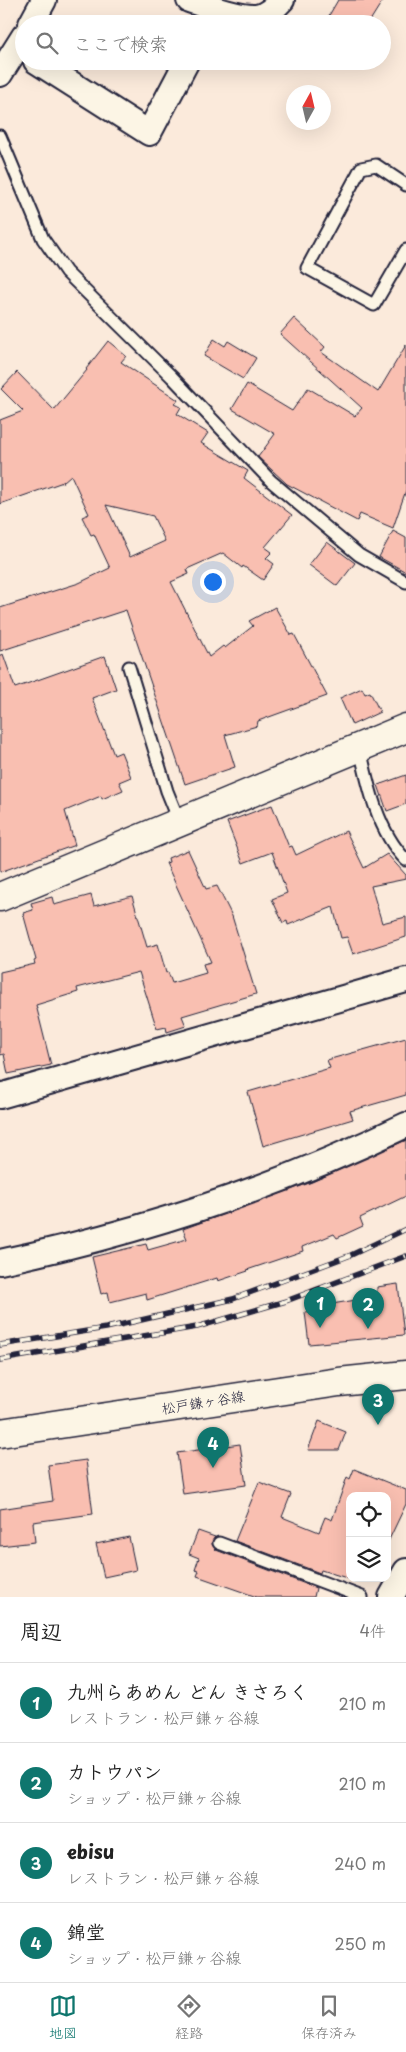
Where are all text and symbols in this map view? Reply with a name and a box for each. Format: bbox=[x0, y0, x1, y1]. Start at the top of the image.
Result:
search box bbox=[15, 15, 391, 70]
icon: search bbox=[33, 29, 61, 57]
text: ここで検索 bbox=[73, 29, 168, 57]
north arrow bbox=[286, 85, 331, 130]
your location bbox=[200, 569, 226, 595]
pin: 1 bbox=[304, 1287, 336, 1328]
pin: 2 bbox=[352, 1288, 384, 1329]
pin: 3 bbox=[362, 1384, 394, 1425]
street label: 松戸鎌ヶ谷線 bbox=[160, 1385, 246, 1419]
pin: 4 bbox=[197, 1427, 229, 1468]
map controls bbox=[346, 1492, 391, 1582]
button: locate bbox=[346, 1492, 391, 1537]
button: layers bbox=[346, 1537, 391, 1582]
text: 周辺 bbox=[20, 1614, 62, 1646]
text: 4件 bbox=[359, 1618, 386, 1642]
text: 九州らあめん どん きさろく bbox=[67, 1677, 308, 1705]
text: 1 bbox=[32, 1691, 40, 1715]
text: 210 m bbox=[338, 1691, 386, 1715]
text: レストラン · 松戸鎌ヶ谷線 bbox=[67, 1705, 259, 1729]
text: カトウパン bbox=[67, 1757, 162, 1785]
text: 2 bbox=[30, 1771, 42, 1795]
text: 210 m bbox=[338, 1771, 386, 1795]
text: ショップ · 松戸鎌ヶ谷線 bbox=[67, 1785, 241, 1809]
text: ebisu bbox=[67, 1837, 114, 1865]
text: 3 bbox=[31, 1851, 41, 1875]
text: 240 m bbox=[334, 1851, 386, 1875]
text: レストラン · 松戸鎌ヶ谷線 bbox=[67, 1865, 259, 1889]
text: 錦堂 bbox=[67, 1917, 105, 1945]
text: 4 bbox=[31, 1931, 41, 1955]
text: 250 m bbox=[335, 1931, 386, 1955]
text: ショップ · 松戸鎌ヶ谷線 bbox=[67, 1945, 241, 1969]
tab: 地図 bbox=[49, 1992, 77, 2043]
tab: 経路 bbox=[175, 1992, 203, 2043]
tab: 保存済み bbox=[301, 1992, 357, 2043]

